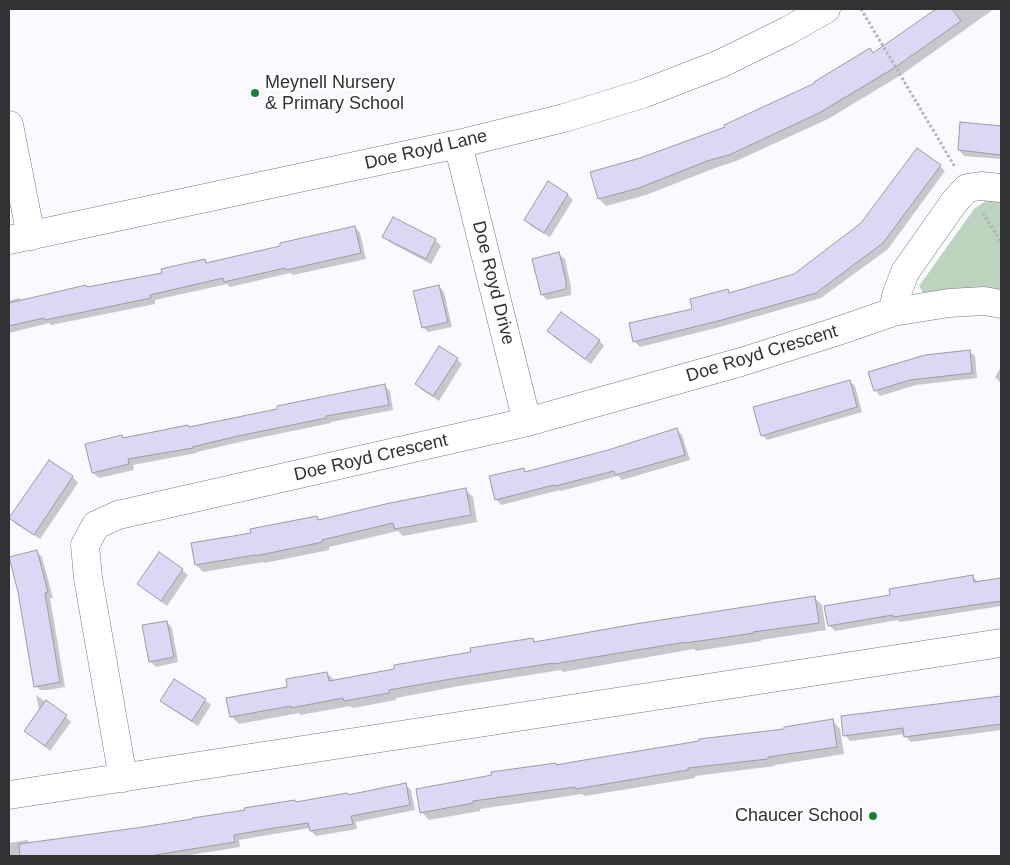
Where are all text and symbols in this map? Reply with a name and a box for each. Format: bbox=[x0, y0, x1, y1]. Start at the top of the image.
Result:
place label: Meynell Nursery & Primary School bbox=[265, 72, 404, 115]
marker: Meynell Nursery & Primary School bbox=[249, 87, 261, 99]
street label: Doe Royd Lane bbox=[363, 125, 489, 175]
street label: Doe Royd Drive bbox=[467, 219, 519, 347]
street label: Doe Royd Crescent bbox=[684, 321, 840, 387]
street label: Doe Royd Crescent bbox=[292, 430, 450, 486]
place label: Chaucer School bbox=[735, 805, 863, 827]
marker: Chaucer School bbox=[867, 810, 879, 822]

